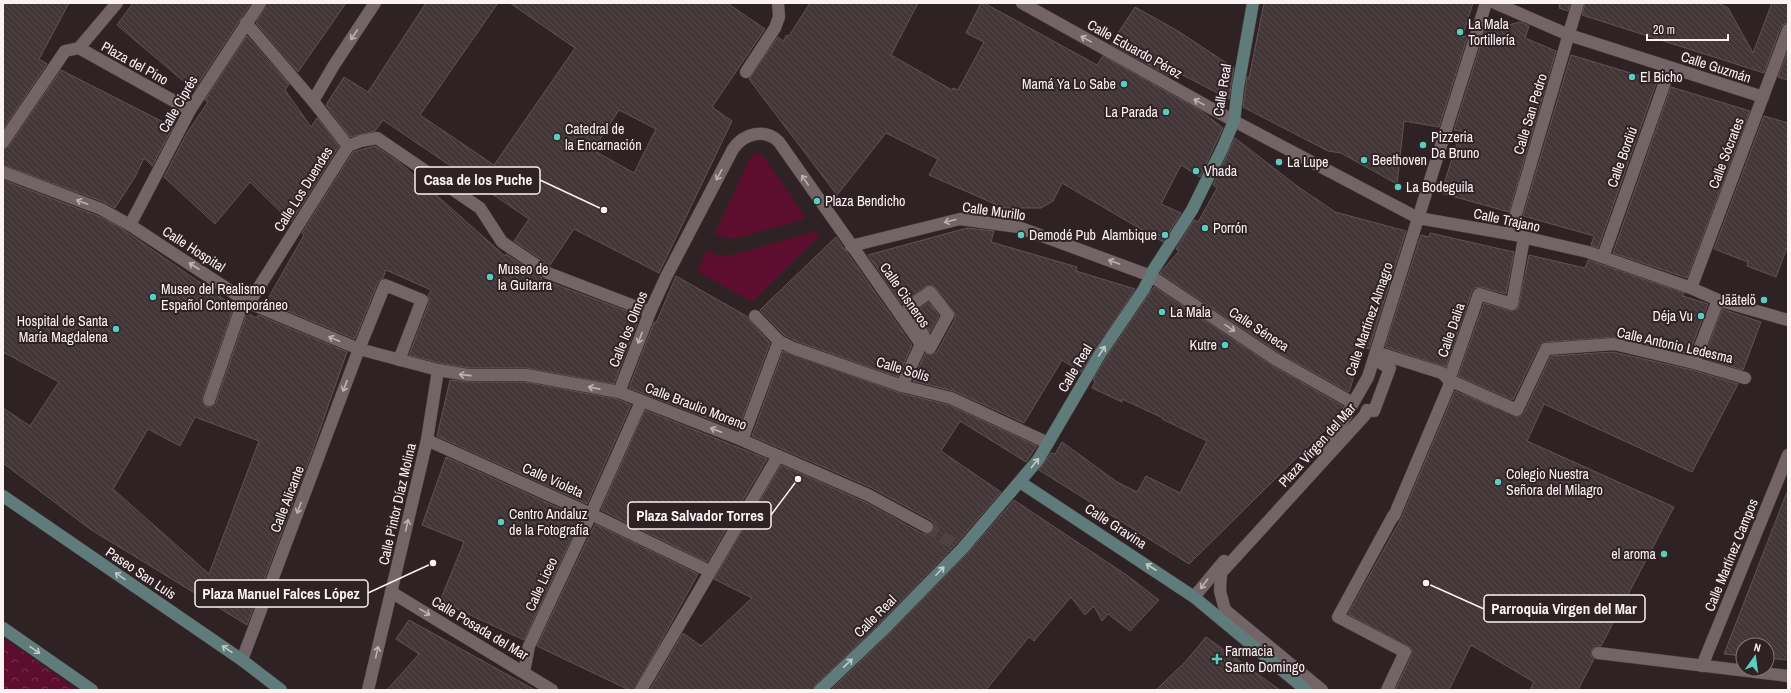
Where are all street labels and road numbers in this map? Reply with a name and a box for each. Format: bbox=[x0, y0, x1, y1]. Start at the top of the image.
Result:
street label: Calle Eduardo Pérez bbox=[1084, 15, 1186, 83]
street label: Plaza del Pino bbox=[98, 37, 172, 89]
street label: Calle Guzmán bbox=[1679, 47, 1753, 87]
street label: Calle Real bbox=[1209, 62, 1235, 118]
street label: Calle San Pedro bbox=[1509, 71, 1551, 157]
street label: Calle Ciprés bbox=[154, 72, 202, 136]
street label: Calle Sócrates bbox=[1704, 115, 1748, 191]
street label: Calle Bordiú bbox=[1603, 124, 1641, 190]
street label: Calle Los Duendes bbox=[270, 143, 336, 235]
street label: Calle Murillo bbox=[961, 198, 1027, 224]
street label: Calle Trajano bbox=[1472, 204, 1542, 236]
street label: Calle Hospital bbox=[159, 222, 229, 276]
street label: Calle Cisneros bbox=[876, 259, 934, 331]
street label: Calle Martínez Almagro bbox=[1341, 260, 1397, 378]
street label: Calle los Olmos bbox=[605, 288, 651, 370]
street label: Calle Dalia bbox=[1433, 300, 1469, 359]
street label: Calle Séneca bbox=[1225, 303, 1293, 355]
street label: Calle Antonio Ledesma bbox=[1615, 323, 1735, 367]
street label: Calle Real bbox=[1054, 341, 1096, 395]
street label: Calle Solís bbox=[874, 352, 932, 386]
street label: Calle Braulio Moreno bbox=[642, 378, 750, 434]
street label: Plaza Virgen del Mar bbox=[1275, 399, 1360, 491]
street label: Calle Pintor Díaz Molina bbox=[374, 441, 420, 567]
street label: Calle Violeta bbox=[520, 459, 587, 502]
street label: Calle Alicante bbox=[266, 463, 308, 535]
street label: Calle Martínez Campos bbox=[1700, 496, 1762, 614]
street label: Calle Gravina bbox=[1082, 499, 1151, 553]
street label: Paseo San Luis bbox=[102, 543, 180, 603]
street label: Calle Liceo bbox=[521, 554, 561, 614]
street label: Calle Real bbox=[850, 591, 900, 641]
street label: Calle Posada del Mar bbox=[428, 592, 532, 664]

